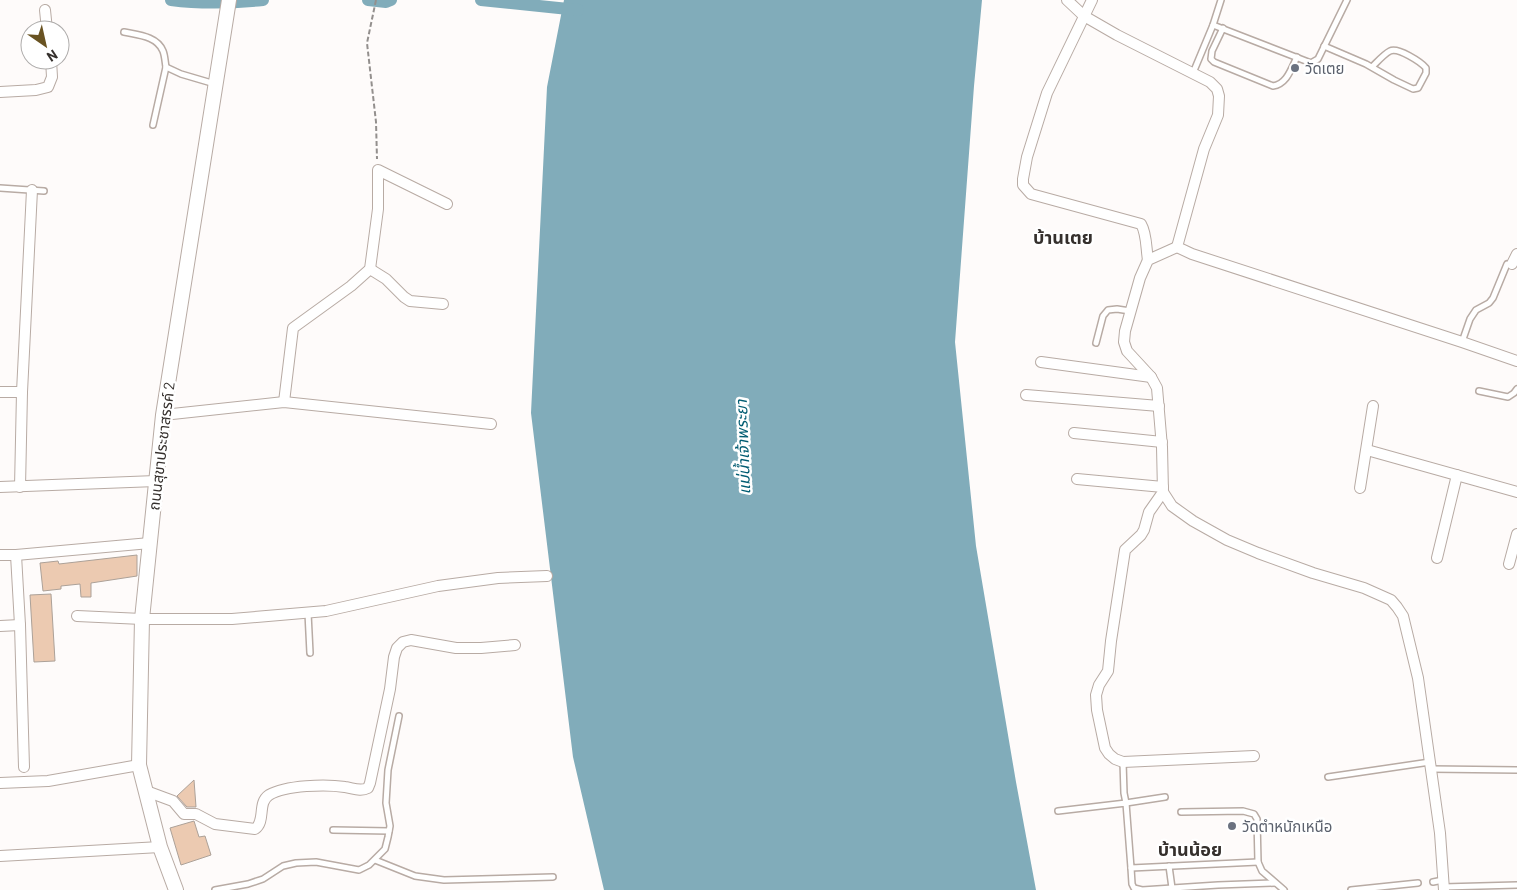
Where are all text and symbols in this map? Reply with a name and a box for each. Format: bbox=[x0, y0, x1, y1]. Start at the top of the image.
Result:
north arrow bbox=[20, 20, 70, 70]
text: N bbox=[44, 47, 61, 66]
place label: วัดเตย bbox=[1305, 59, 1344, 77]
marker: วัดเตย bbox=[1289, 62, 1301, 74]
district label: บ้านเตย bbox=[1033, 226, 1093, 248]
street label: ถนนสุขาประชาสรรค์ 2 bbox=[144, 381, 179, 512]
water label: แม่น้ำเจ้าพระยา bbox=[730, 398, 753, 495]
place label: วัดตำหนักเหนือ bbox=[1242, 817, 1332, 835]
marker: วัดตำหนักเหนือ bbox=[1226, 820, 1238, 832]
district label: บ้านน้อย bbox=[1158, 838, 1222, 860]

